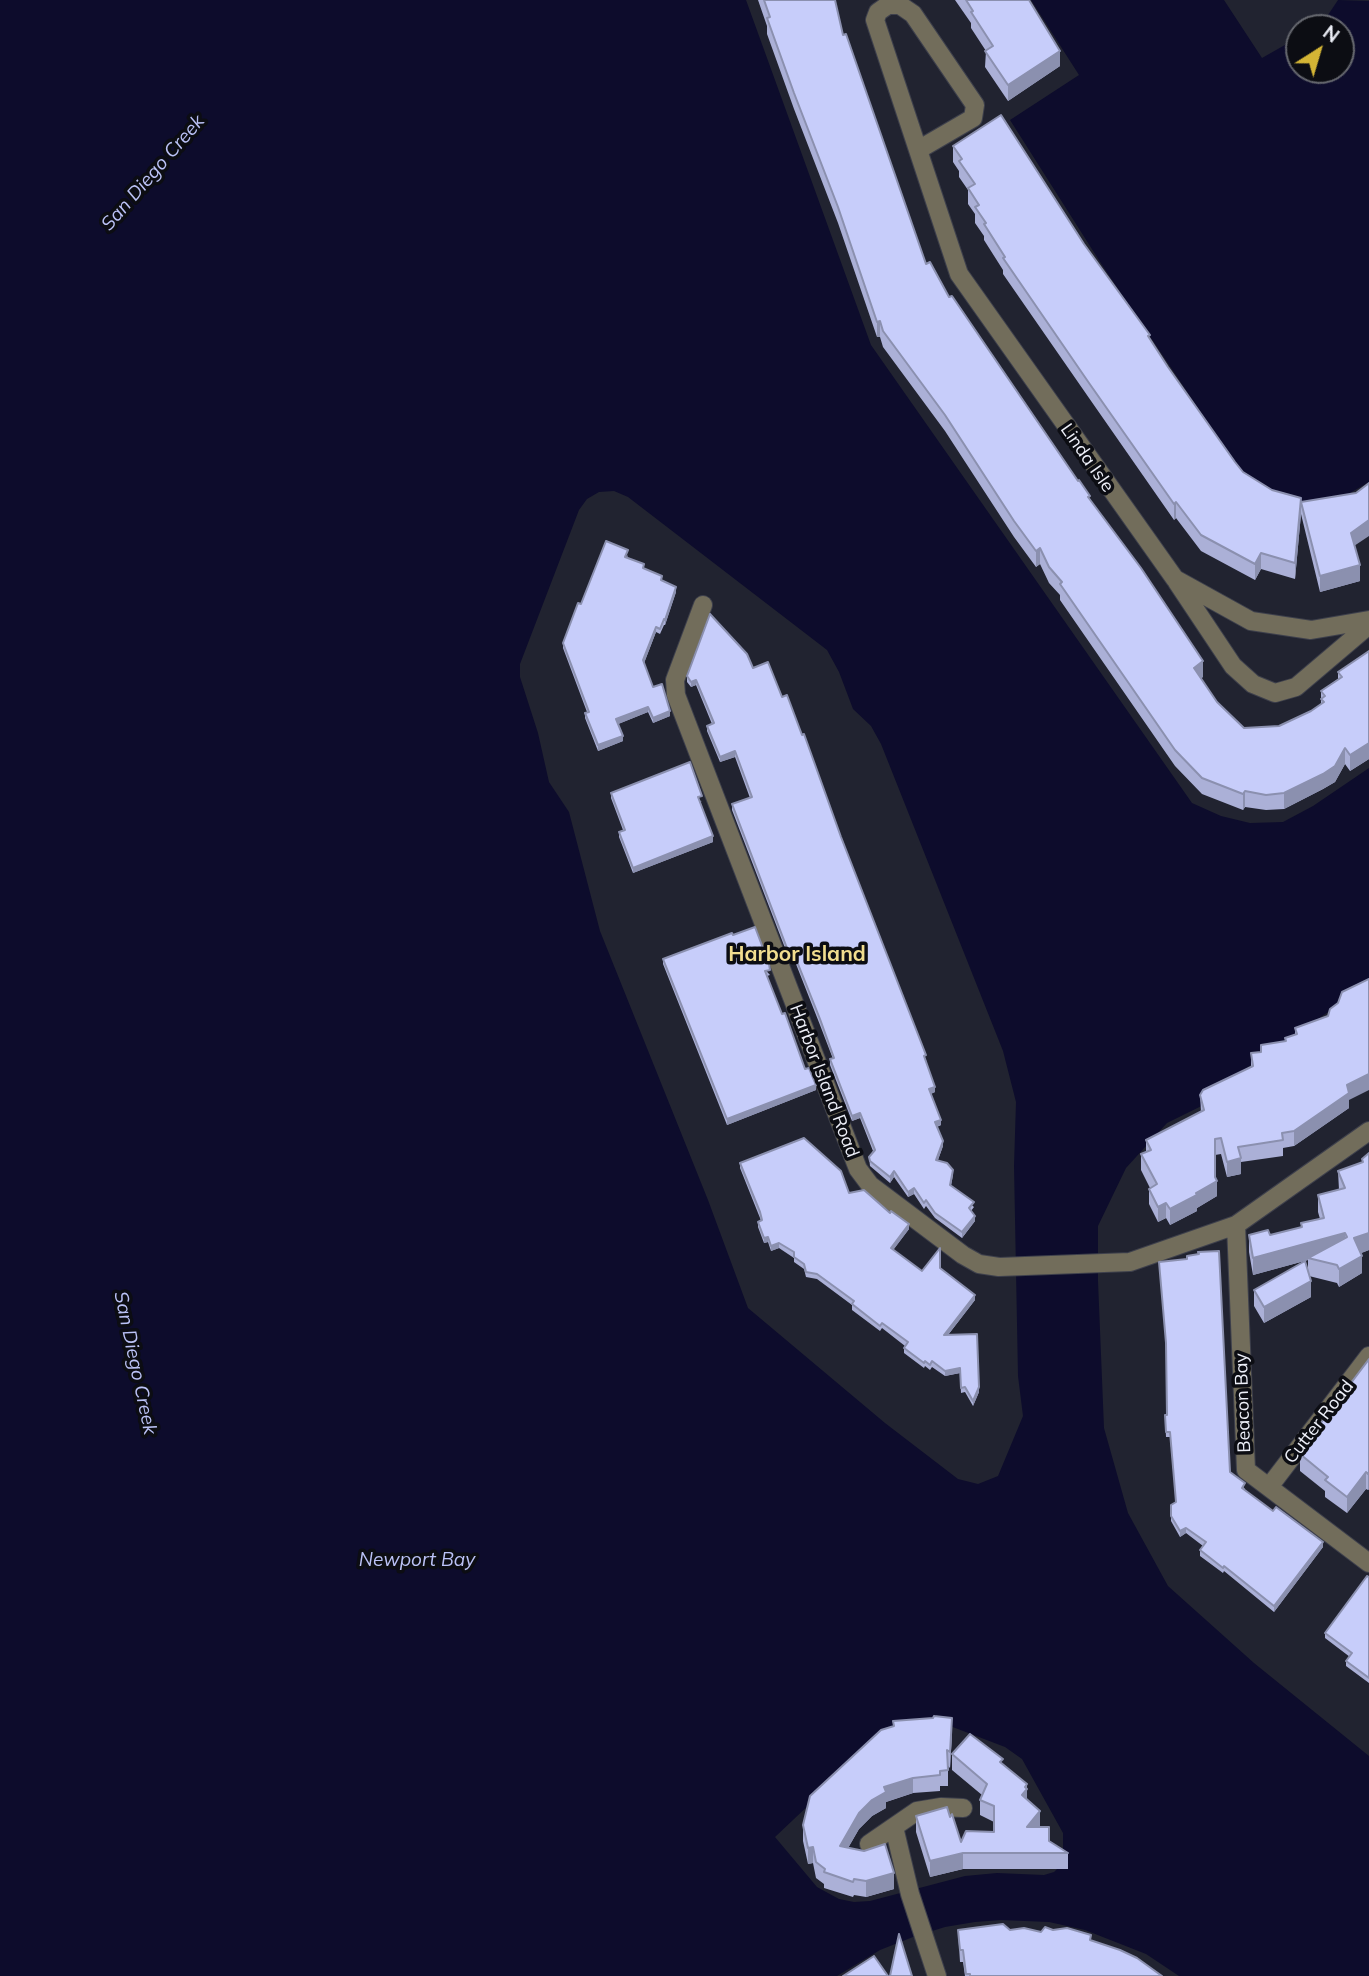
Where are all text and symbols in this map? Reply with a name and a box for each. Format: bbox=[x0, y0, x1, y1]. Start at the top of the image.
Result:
north arrow bbox=[1285, 14, 1355, 84]
text: N bbox=[1318, 20, 1344, 48]
water label: San Diego Creek bbox=[97, 110, 209, 236]
street label: Linda Isle bbox=[1056, 420, 1118, 496]
district label: Harbor Island bbox=[728, 942, 866, 968]
street label: Harbor Island Road bbox=[785, 1001, 863, 1161]
water label: San Diego Creek bbox=[109, 1289, 161, 1437]
street label: Beacon Bay bbox=[1230, 1353, 1256, 1453]
street label: Cutter Road bbox=[1280, 1376, 1358, 1468]
water label: Newport Bay bbox=[359, 1549, 475, 1571]

